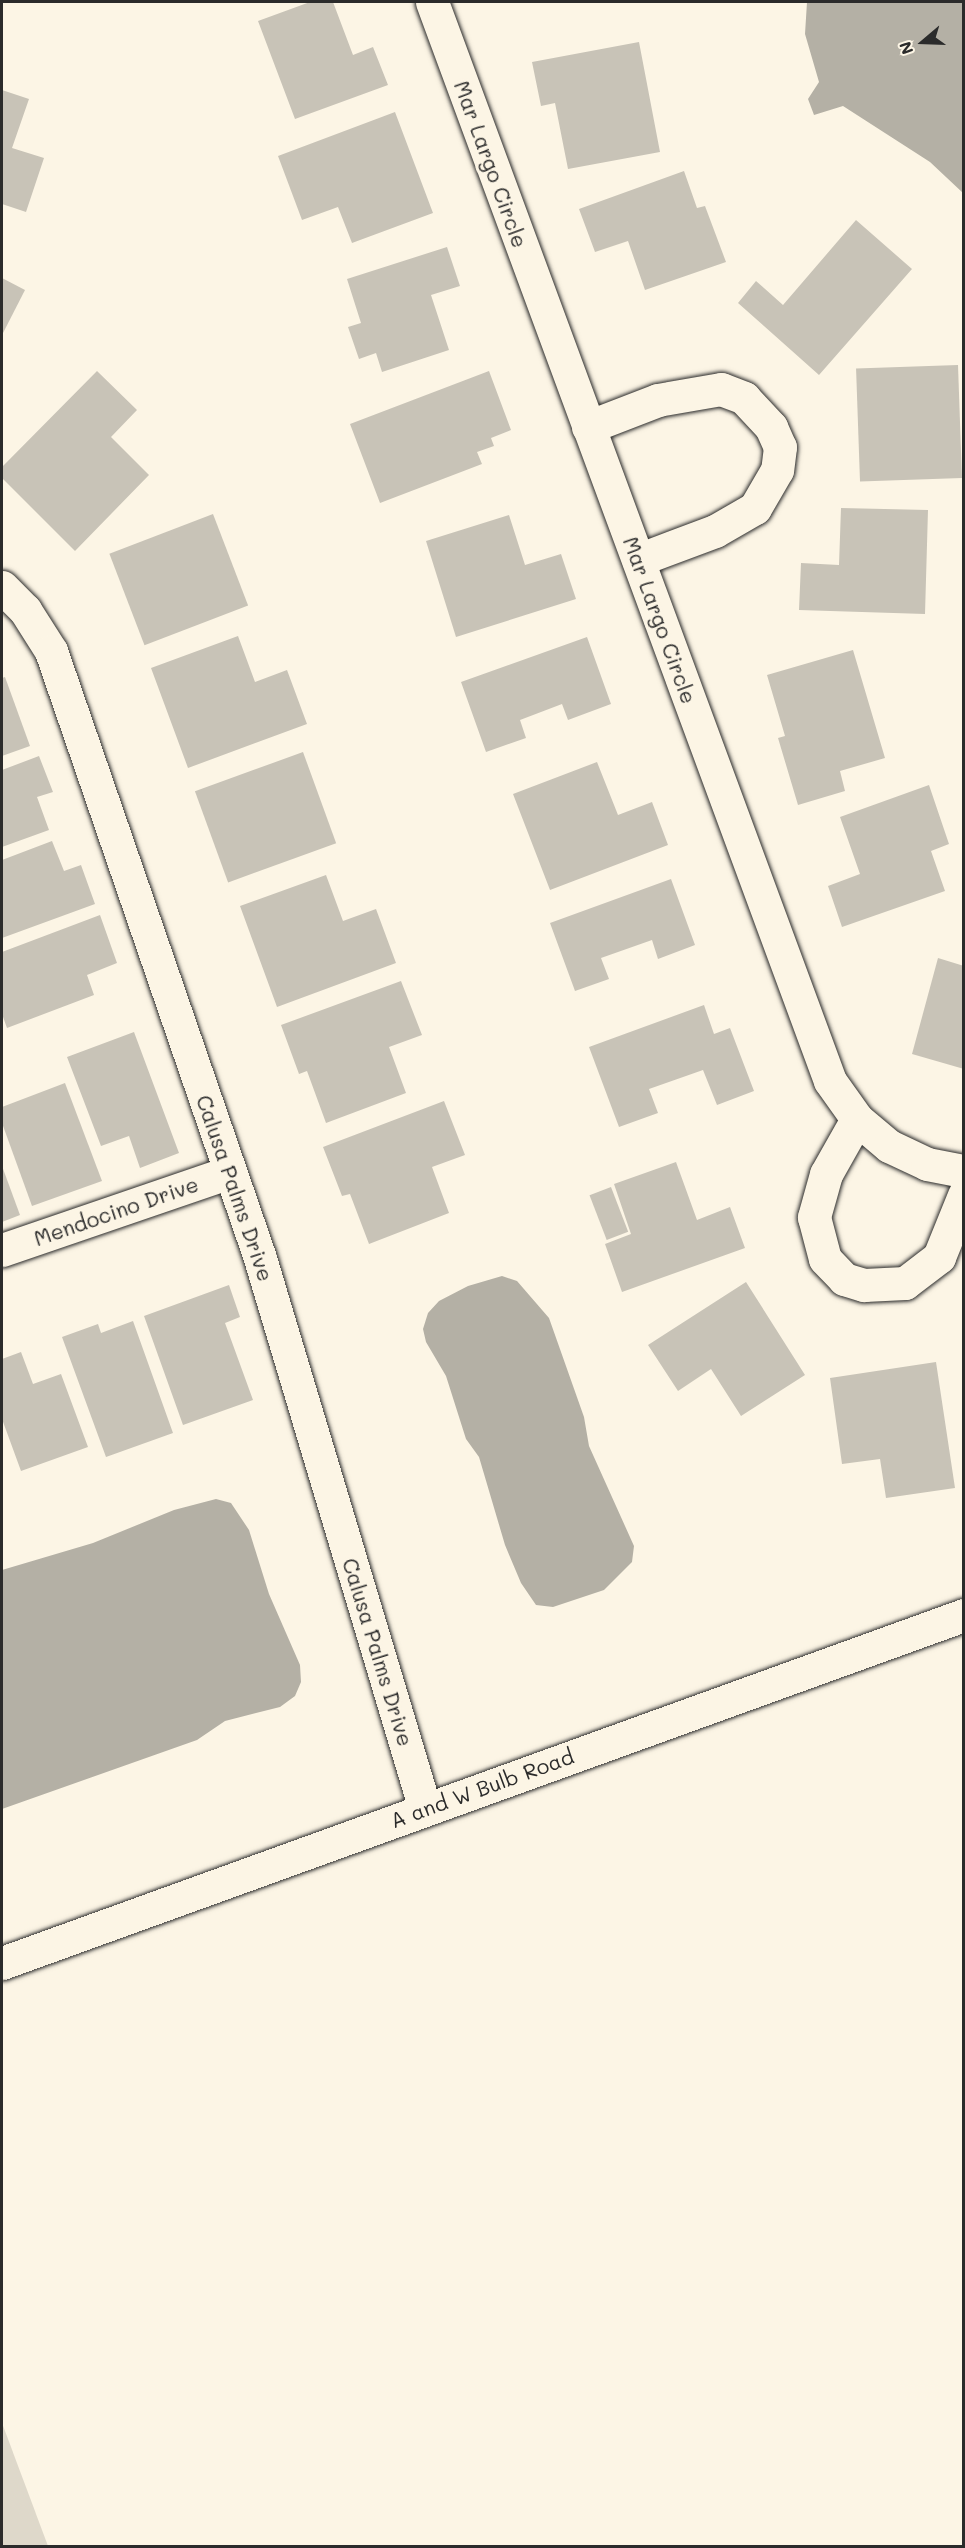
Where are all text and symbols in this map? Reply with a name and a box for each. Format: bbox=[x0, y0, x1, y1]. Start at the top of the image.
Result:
north arrow bbox=[893, 12, 953, 72]
text: N bbox=[894, 39, 917, 57]
street label: Mar Largo Circle bbox=[449, 77, 533, 251]
street label: Mar Largo Circle bbox=[618, 533, 702, 707]
street label: Calusa Palms Drive bbox=[191, 1092, 279, 1284]
street label: Mendocino Drive bbox=[30, 1171, 202, 1251]
street label: Calusa Palms Drive bbox=[337, 1555, 419, 1749]
street label: A and W Bulb Road bbox=[387, 1743, 577, 1833]

